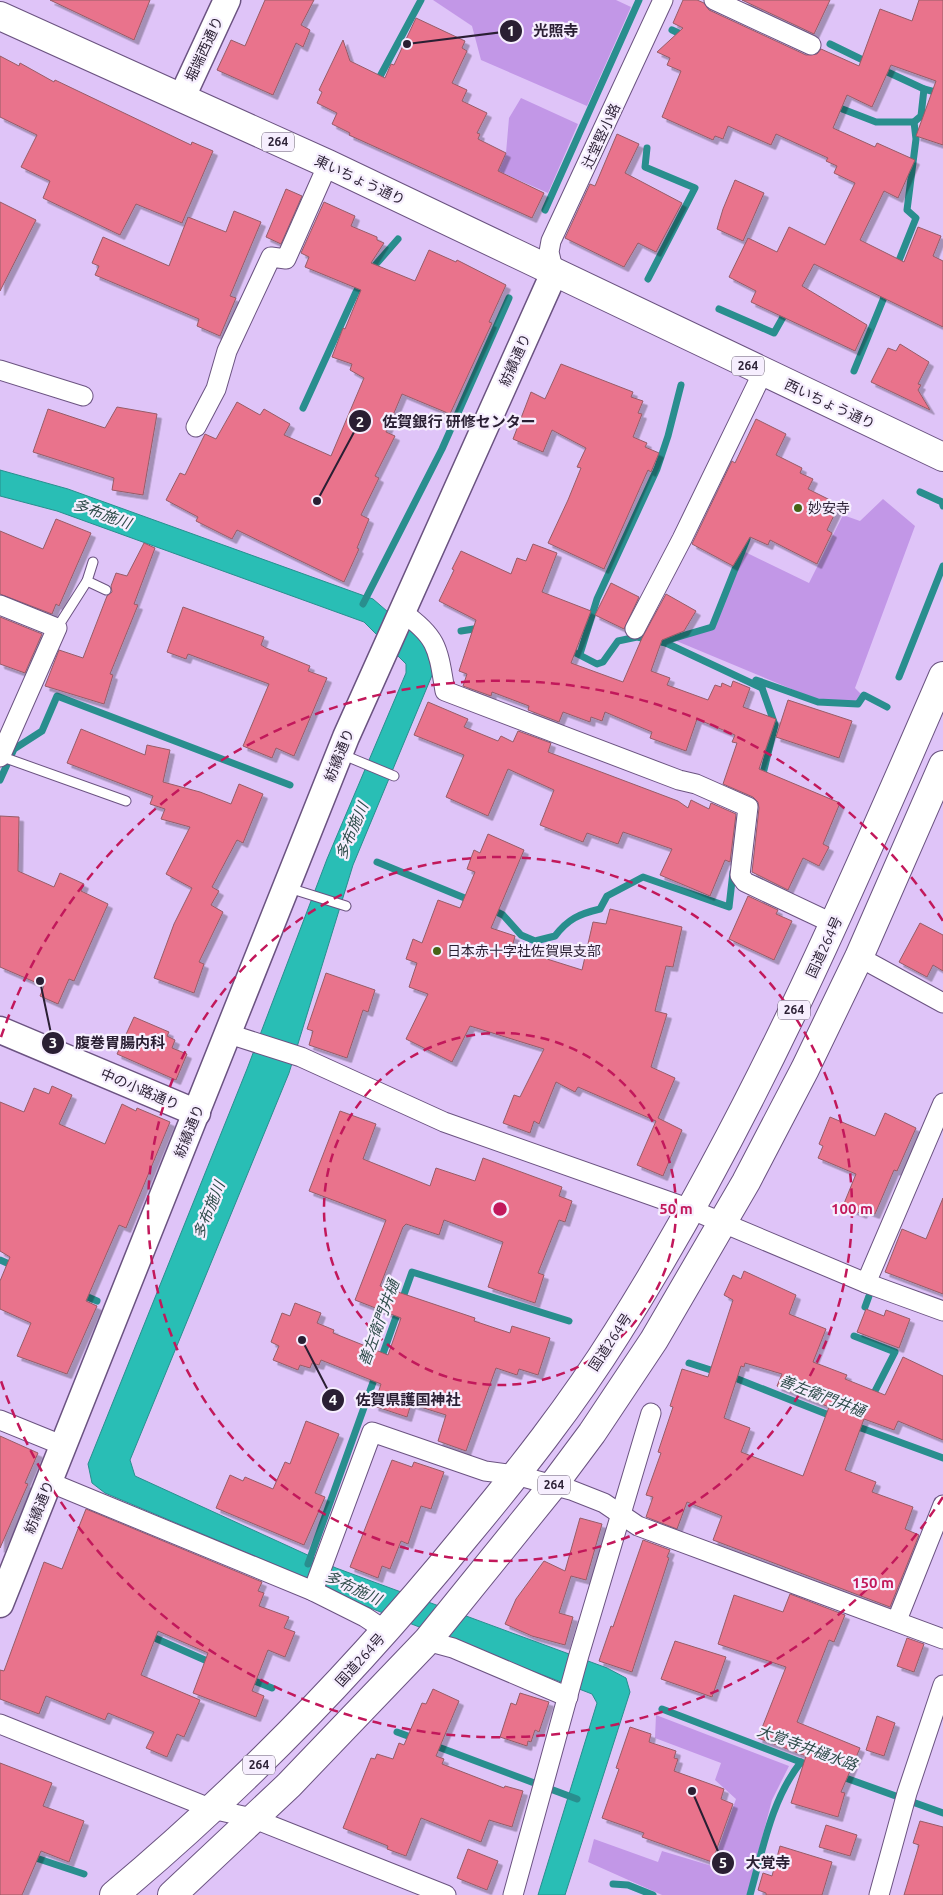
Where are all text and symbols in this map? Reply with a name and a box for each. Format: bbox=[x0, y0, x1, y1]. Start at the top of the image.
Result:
street label: 堀端西通り bbox=[182, 14, 226, 84]
callout: 光照寺 bbox=[498, 16, 588, 46]
text: 1 bbox=[507, 22, 515, 39]
text: 光照寺 bbox=[533, 22, 579, 39]
street label: 辻堂竪小路 bbox=[579, 101, 623, 171]
road number: 264 bbox=[262, 132, 294, 152]
street label: 東いちょう通り bbox=[312, 152, 408, 208]
street label: 紡績通り bbox=[496, 331, 534, 389]
road number: 264 bbox=[732, 356, 764, 376]
street label: 西いちょう通り bbox=[782, 376, 878, 432]
callout: 佐賀銀行 研修センター bbox=[348, 406, 546, 436]
text: 2 bbox=[356, 413, 364, 430]
text: 佐賀銀行 研修センター bbox=[382, 413, 536, 430]
water label: 多布施川 bbox=[71, 495, 135, 532]
place label: 妙安寺 bbox=[808, 500, 850, 516]
marker: 妙安寺 bbox=[792, 502, 804, 514]
street label: 紡績通り bbox=[321, 726, 357, 784]
water label: 多布施川 bbox=[332, 798, 372, 862]
street label: 国道264号 bbox=[803, 914, 845, 980]
place label: 日本赤十字社佐賀県支部 bbox=[447, 943, 601, 959]
marker: 日本赤十字社佐賀県支部 bbox=[431, 945, 443, 957]
road number: 264 bbox=[778, 1000, 810, 1020]
callout: 腹巻胃腸内科 bbox=[40, 1028, 175, 1058]
text: 3 bbox=[49, 1034, 57, 1051]
text: 腹巻胃腸内科 bbox=[75, 1034, 165, 1051]
street label: 中の小路通り bbox=[98, 1065, 182, 1113]
street label: 紡績通り bbox=[171, 1102, 207, 1160]
water label: 多布施川 bbox=[189, 1177, 228, 1241]
centre of rings bbox=[491, 1200, 509, 1218]
text: 50 m bbox=[659, 1200, 693, 1217]
text: 100 m bbox=[831, 1200, 873, 1217]
water label: 善左衛門井樋 bbox=[355, 1276, 403, 1368]
street label: 国道264号 bbox=[585, 1310, 635, 1374]
water label: 善左衛門井樋 bbox=[777, 1371, 869, 1420]
callout: 佐賀県護国神社 bbox=[320, 1385, 470, 1415]
text: 4 bbox=[329, 1391, 337, 1408]
text: 佐賀県護国神社 bbox=[355, 1391, 461, 1408]
road number: 264 bbox=[538, 1476, 570, 1494]
street label: 紡績通り bbox=[21, 1478, 57, 1536]
water label: 多布施川 bbox=[322, 1567, 386, 1609]
text: 150 m bbox=[852, 1574, 894, 1591]
street label: 国道264号 bbox=[332, 1630, 388, 1690]
water label: 大覚寺井樋水路 bbox=[755, 1722, 861, 1774]
road number: 264 bbox=[243, 1756, 275, 1774]
callout: 大覚寺 bbox=[711, 1848, 801, 1878]
text: 5 bbox=[719, 1854, 727, 1871]
text: 大覚寺 bbox=[745, 1854, 791, 1871]

